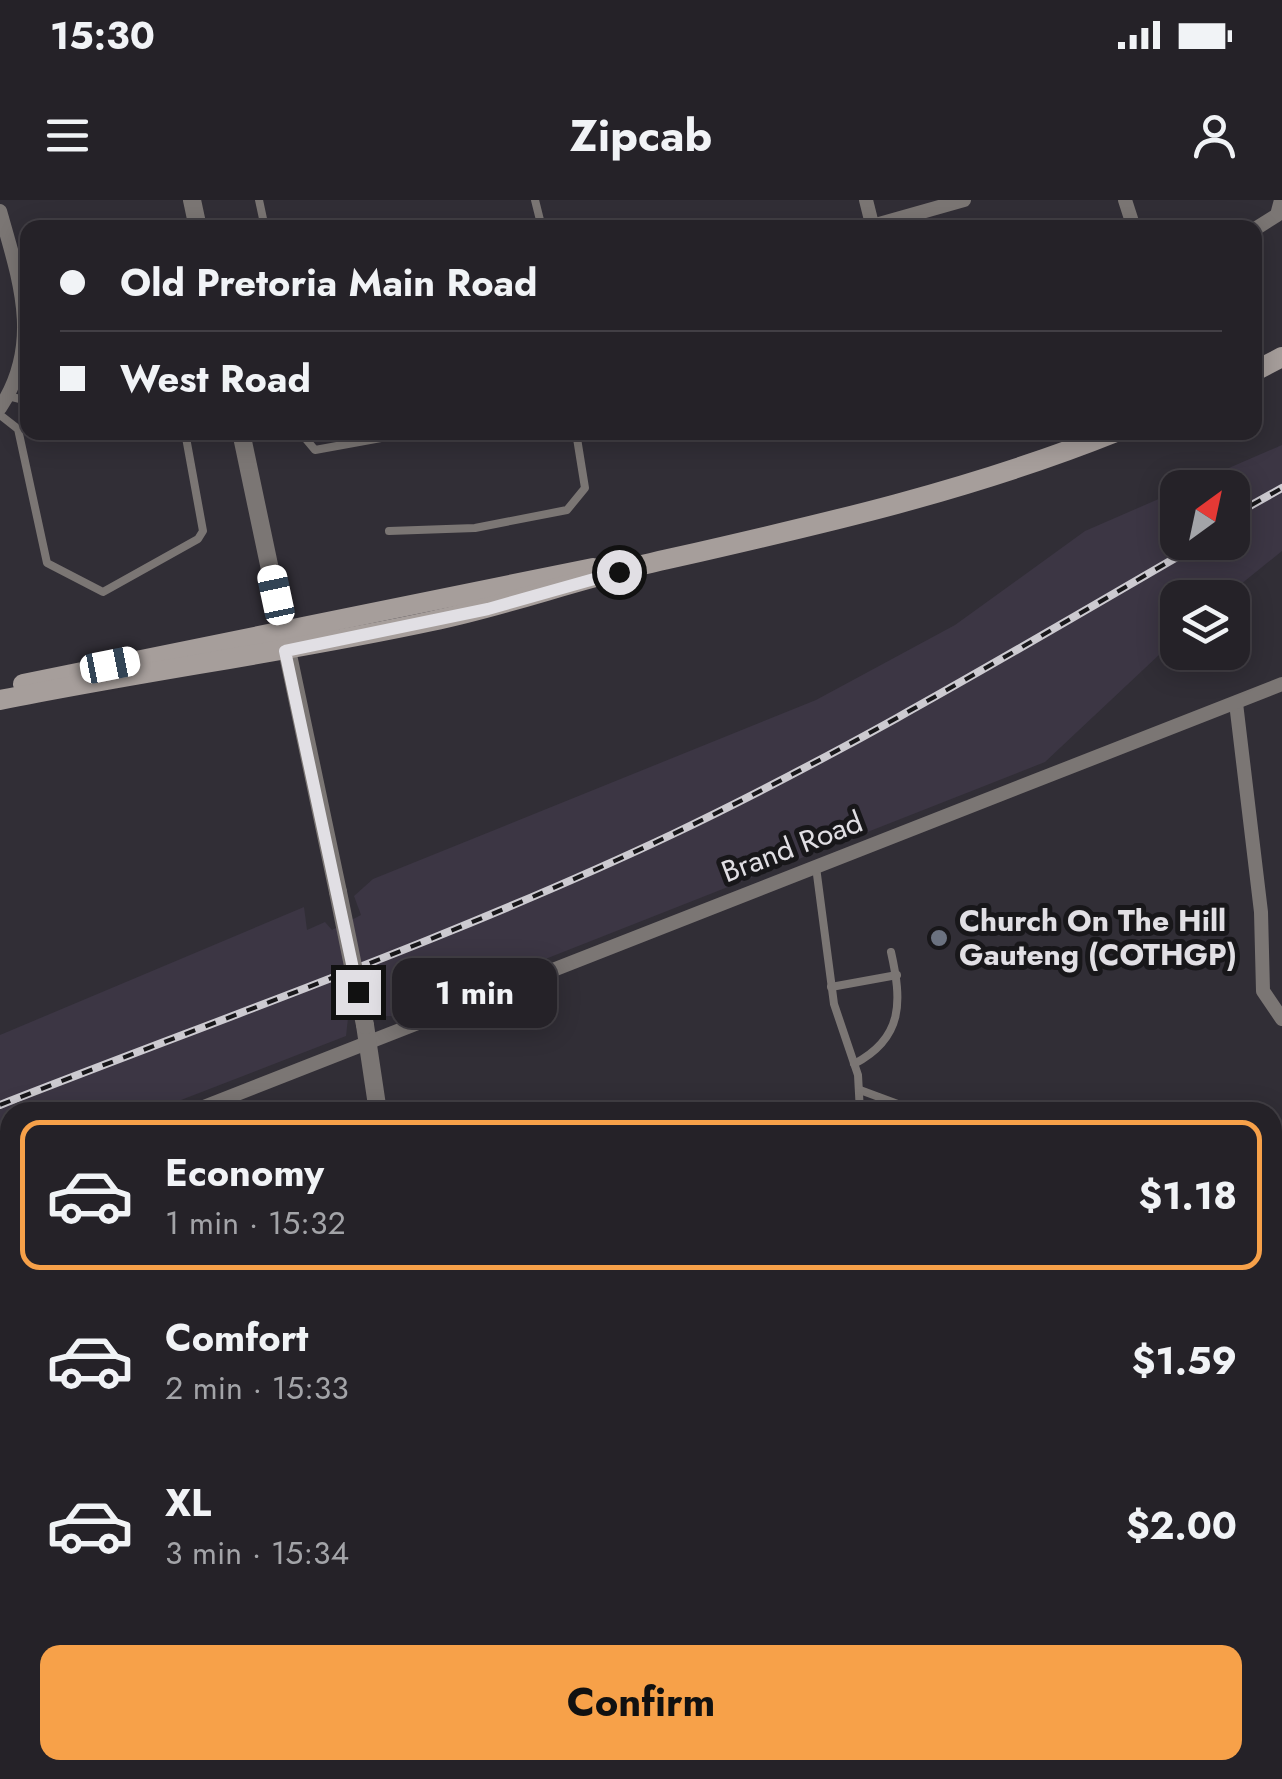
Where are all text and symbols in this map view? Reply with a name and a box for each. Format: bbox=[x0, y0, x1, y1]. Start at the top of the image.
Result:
text: 15:30 bbox=[50, 8, 155, 63]
text: Zipcab bbox=[570, 103, 712, 168]
icon: menu bbox=[40, 108, 95, 163]
icon: person bbox=[1187, 108, 1242, 163]
text: Old Pretoria Main Road bbox=[120, 255, 538, 310]
text: West Road bbox=[120, 351, 311, 406]
north arrow bbox=[1160, 470, 1250, 560]
map controls bbox=[1160, 470, 1250, 670]
route start bbox=[597, 550, 642, 595]
car bbox=[255, 563, 297, 627]
button: layers bbox=[1160, 580, 1250, 670]
car bbox=[78, 645, 142, 685]
street label: Brand Road bbox=[715, 800, 869, 893]
place label: Church On The Hill Gauteng (COTHGP) bbox=[959, 899, 1237, 976]
marker: Church On The Hill Gauteng (COTHGP) bbox=[928, 927, 950, 949]
callout: 1 min bbox=[393, 957, 558, 1027]
route end bbox=[336, 970, 381, 1015]
text: 1 min bbox=[435, 970, 514, 1016]
text: Economy bbox=[165, 1145, 324, 1200]
icon: car bbox=[45, 1150, 135, 1240]
text: $1.18 bbox=[1139, 1168, 1237, 1223]
text: 1 min · 15:32 bbox=[165, 1200, 346, 1246]
text: Comfort bbox=[165, 1310, 308, 1365]
icon: car bbox=[45, 1315, 135, 1405]
text: $1.59 bbox=[1132, 1333, 1237, 1388]
text: 2 min · 15:33 bbox=[165, 1365, 349, 1411]
text: XL bbox=[165, 1475, 211, 1530]
icon: car bbox=[45, 1480, 135, 1570]
text: $2.00 bbox=[1126, 1498, 1237, 1553]
text: 3 min · 15:34 bbox=[165, 1530, 349, 1576]
button: Confirm bbox=[40, 1645, 1242, 1760]

